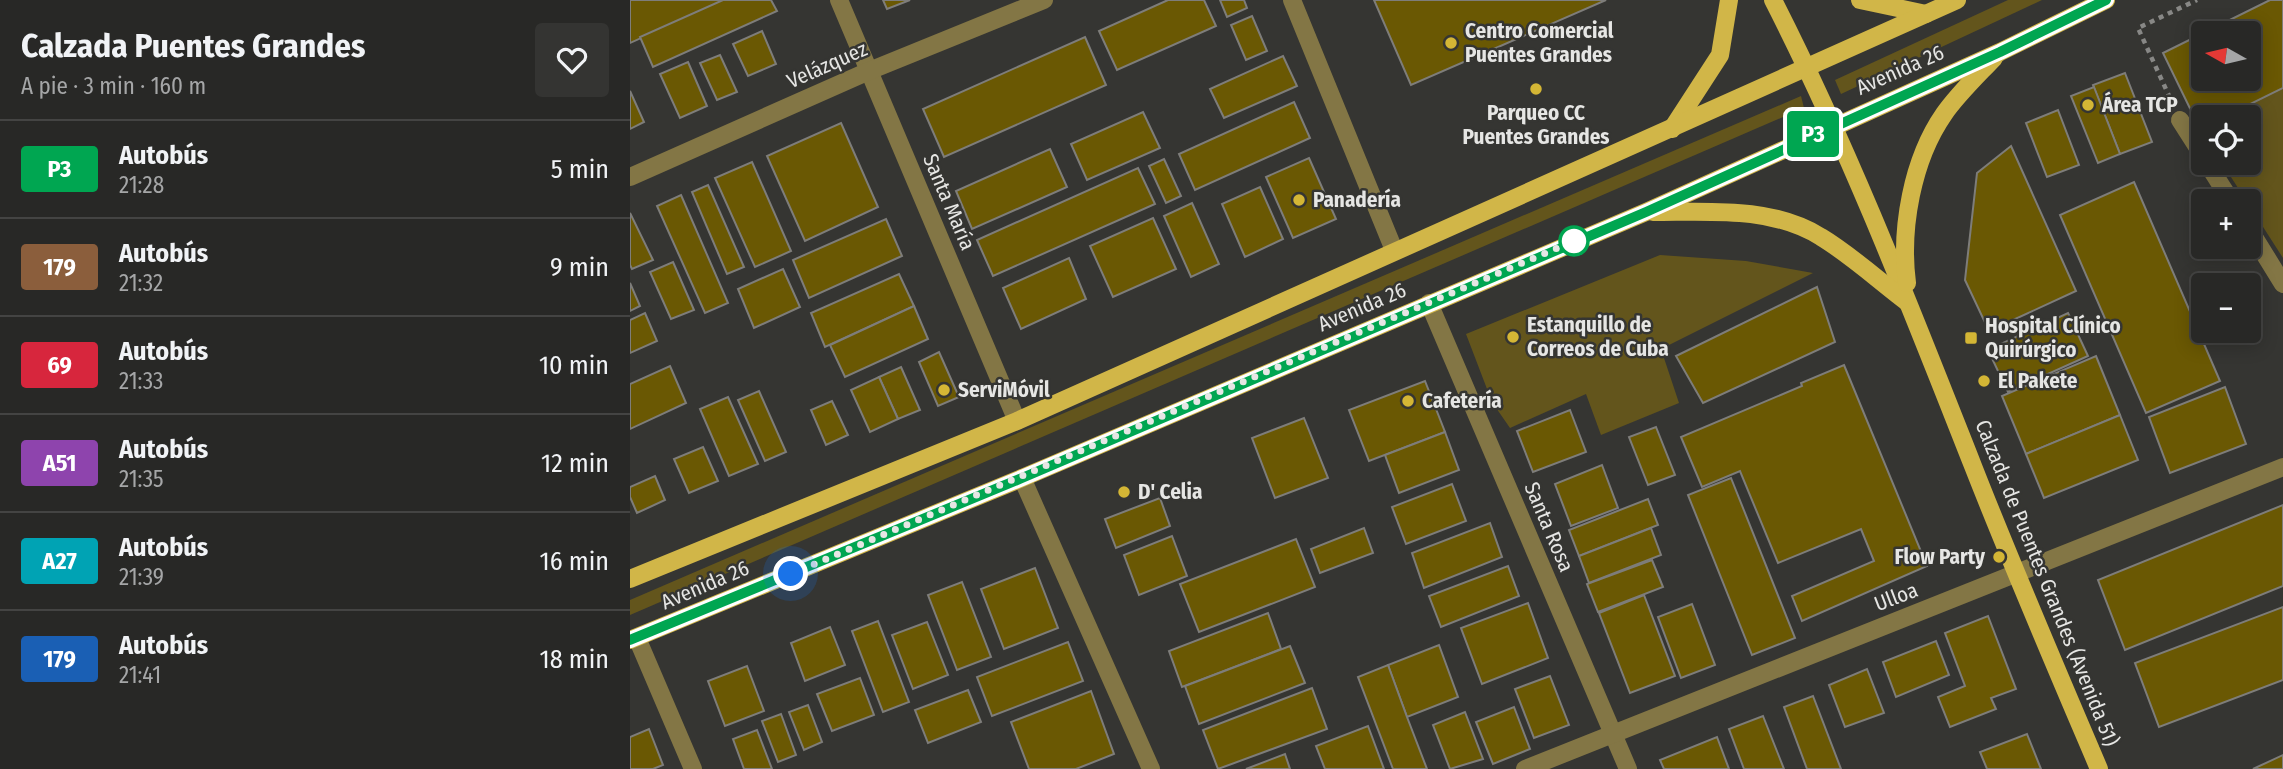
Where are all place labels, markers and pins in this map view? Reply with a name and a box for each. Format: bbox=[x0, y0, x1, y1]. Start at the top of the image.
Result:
place label: Centro Comercial Puentes Grandes bbox=[1465, 18, 1614, 68]
marker: Centro Comercial Puentes Grandes bbox=[1443, 35, 1459, 51]
marker: Parqueo CC Puentes Grandes bbox=[1528, 81, 1544, 97]
place label: Área TCP bbox=[2101, 91, 2178, 118]
marker: Área TCP bbox=[2080, 97, 2096, 113]
place label: Parqueo CC Puentes Grandes bbox=[1463, 100, 1609, 150]
place label: Panadería bbox=[1313, 187, 1401, 213]
marker: Panadería bbox=[1291, 192, 1307, 208]
unlabelled marker bbox=[1559, 226, 1589, 256]
place label: Estanquillo de Correos de Cuba bbox=[1527, 312, 1669, 362]
place label: Hospital Clínico Quirúrgico bbox=[1985, 313, 2121, 363]
marker: Estanquillo de Correos de Cuba bbox=[1505, 329, 1521, 345]
marker: Hospital Clínico Quirúrgico bbox=[1963, 330, 1979, 346]
place label: El Pakete bbox=[1998, 368, 2078, 394]
marker: El Pakete bbox=[1976, 373, 1992, 389]
place label: ServiMóvil bbox=[958, 377, 1050, 403]
marker: ServiMóvil bbox=[936, 382, 952, 398]
place label: Cafetería bbox=[1422, 388, 1502, 414]
marker: Cafetería bbox=[1400, 393, 1416, 409]
place label: D' Celia bbox=[1138, 479, 1202, 505]
marker: D' Celia bbox=[1116, 484, 1132, 500]
place label: Flow Party bbox=[1894, 544, 1986, 570]
marker: Flow Party bbox=[1991, 549, 2007, 565]

